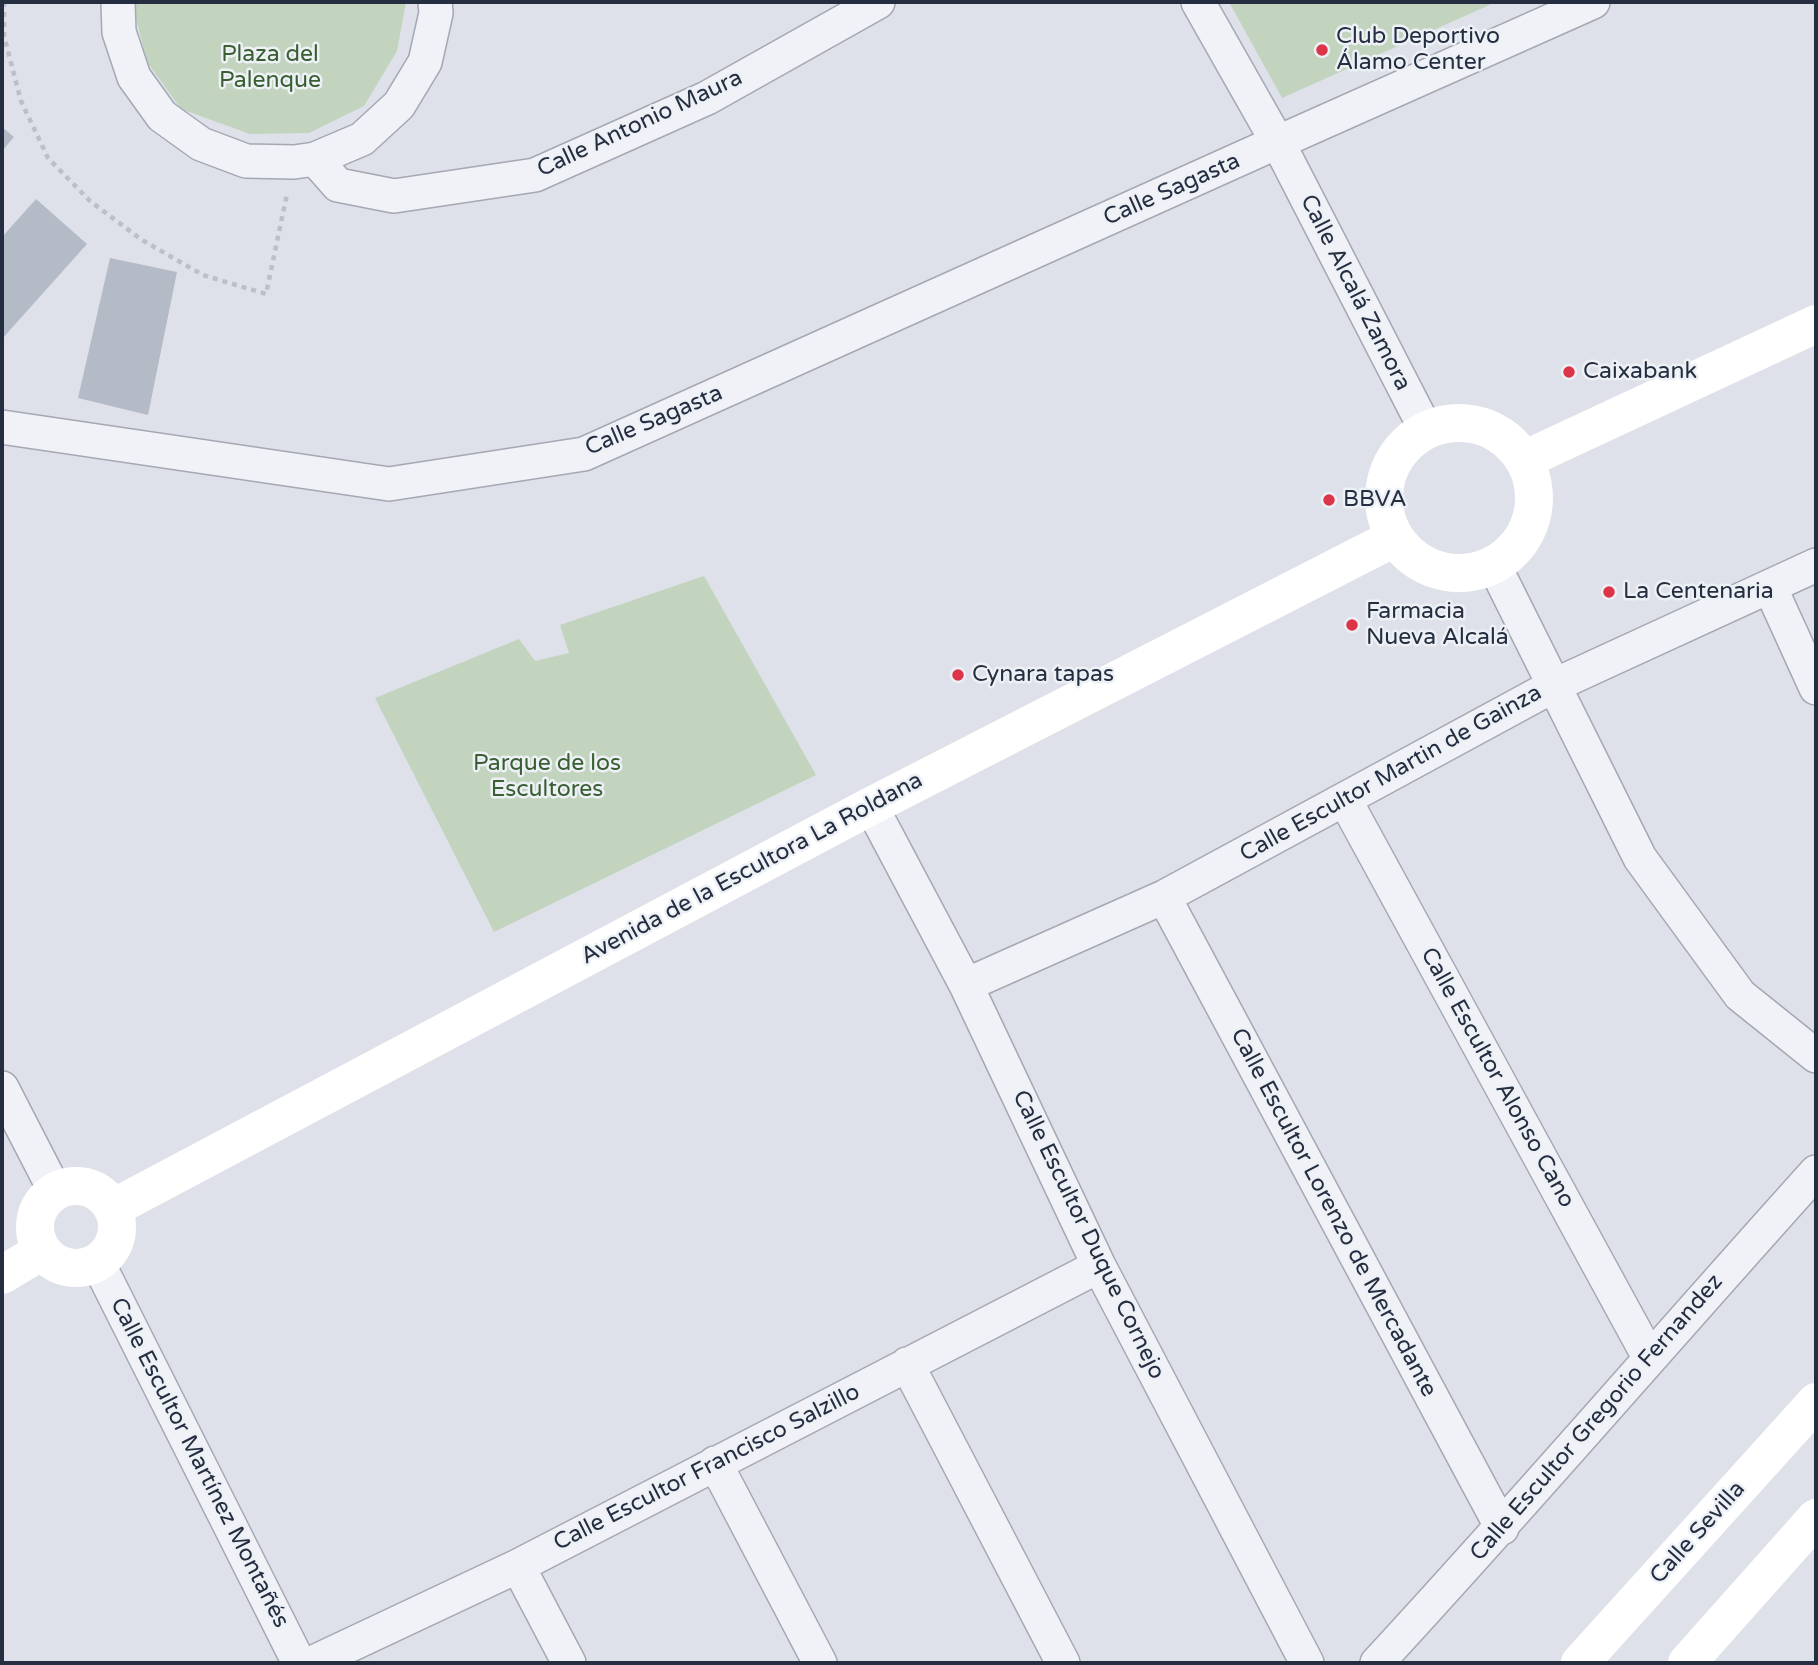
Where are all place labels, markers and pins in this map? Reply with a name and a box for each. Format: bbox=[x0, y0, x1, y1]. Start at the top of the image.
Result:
place label: Club Deportivo Álamo Center bbox=[1336, 23, 1500, 77]
marker: Club Deportivo Álamo Center bbox=[1314, 42, 1330, 58]
place label: Caixabank bbox=[1583, 358, 1697, 386]
marker: Caixabank bbox=[1561, 364, 1577, 380]
place label: BBVA bbox=[1343, 486, 1407, 514]
marker: BBVA bbox=[1321, 492, 1337, 508]
place label: La Centenaria bbox=[1623, 578, 1774, 606]
marker: La Centenaria bbox=[1601, 584, 1617, 600]
place label: Farmacia Nueva Alcalá bbox=[1366, 598, 1509, 652]
marker: Farmacia Nueva Alcalá bbox=[1344, 617, 1360, 633]
place label: Cynara tapas bbox=[972, 661, 1114, 689]
marker: Cynara tapas bbox=[950, 667, 966, 683]

